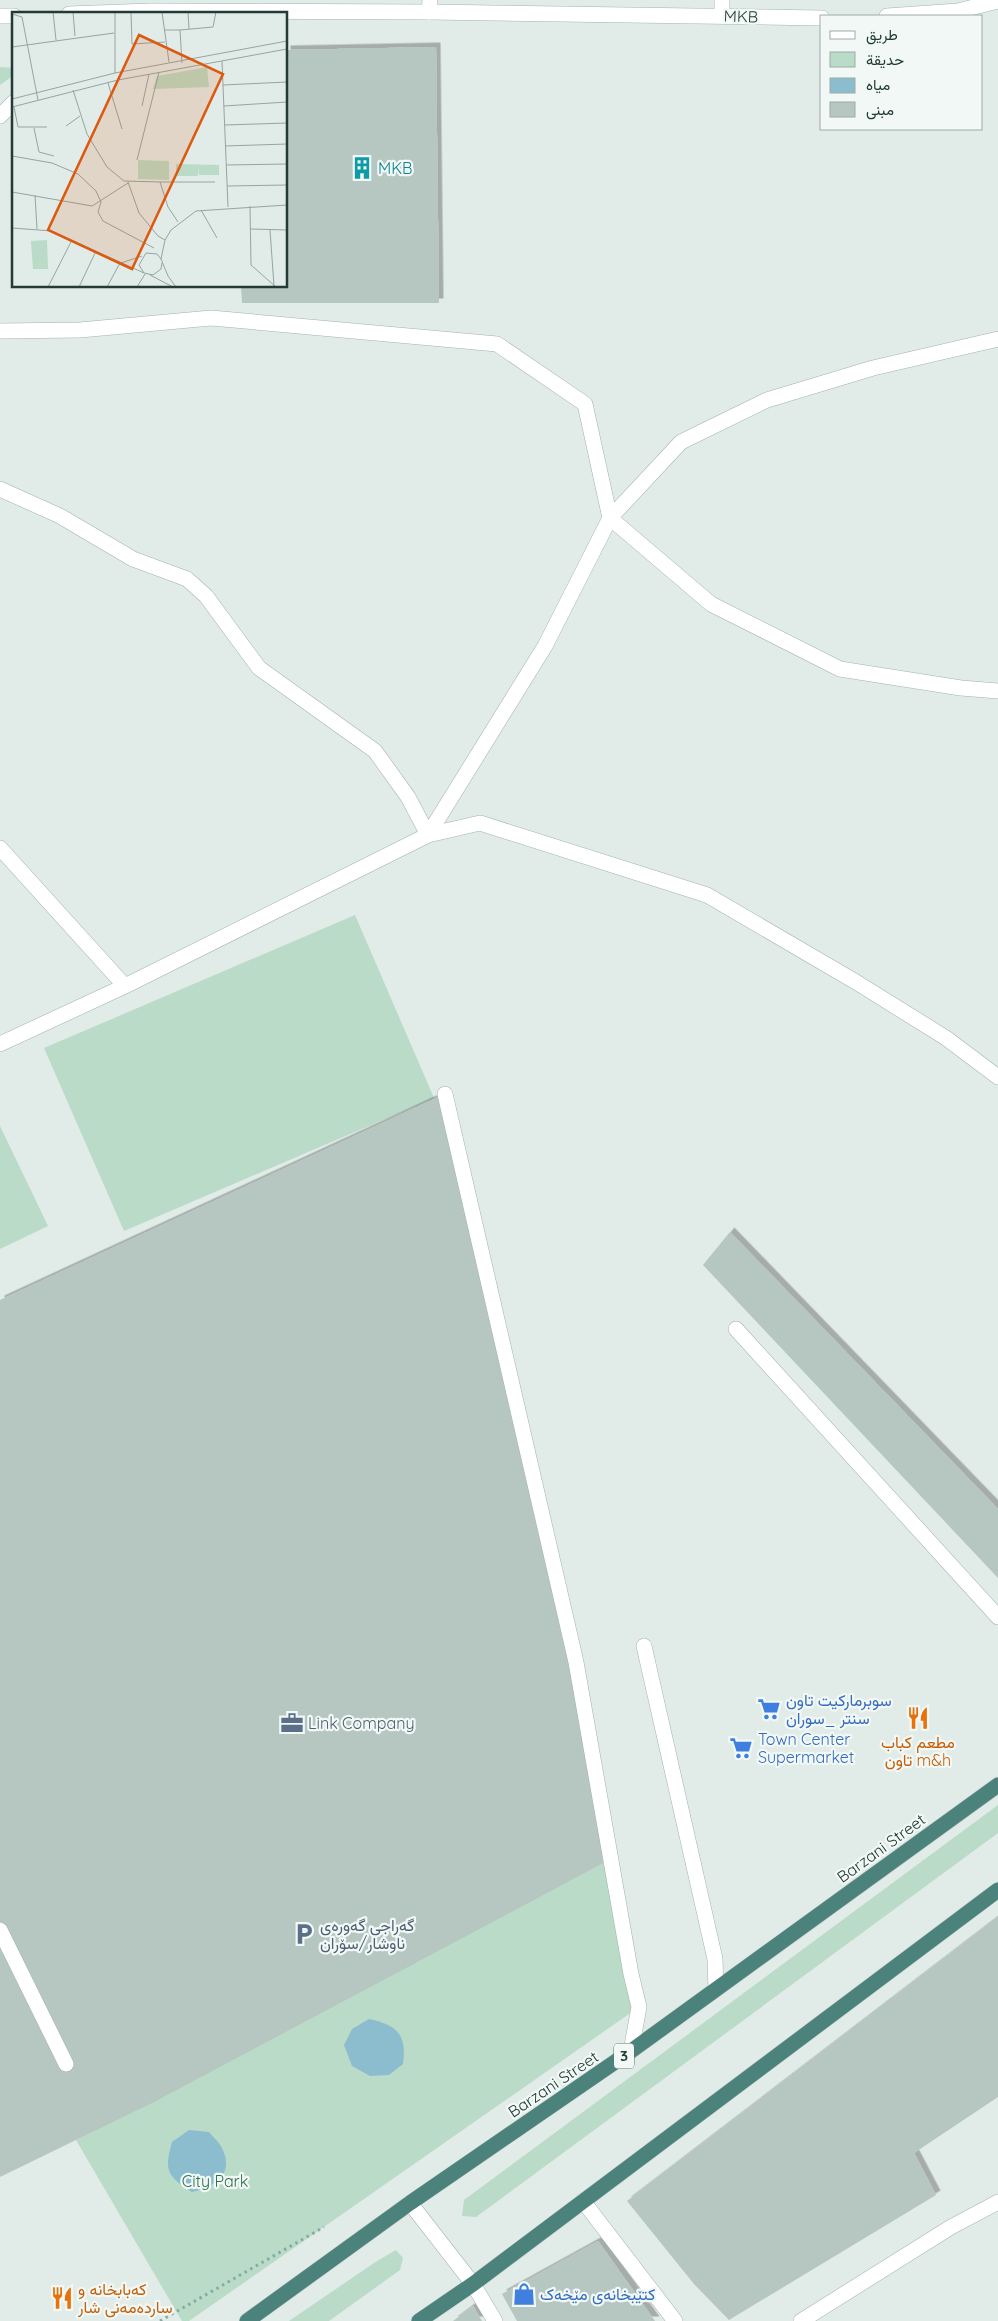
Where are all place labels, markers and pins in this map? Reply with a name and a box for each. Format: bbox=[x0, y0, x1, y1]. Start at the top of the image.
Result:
building icon: MKB bbox=[349, 155, 375, 181]
place label: MKB bbox=[378, 158, 412, 178]
place label: سوبرماركيت تاون سنتر _سوران bbox=[786, 1690, 892, 1729]
supermarket icon: سوبرماركيت تاون سنتر _سوران bbox=[756, 1696, 782, 1722]
restaurant icon: مطعم كباب تاون m&h bbox=[905, 1705, 931, 1731]
office icon: Link Company bbox=[279, 1710, 305, 1736]
place label: Link Company bbox=[308, 1713, 414, 1733]
place label: Town Center Supermarket bbox=[758, 1729, 854, 1767]
place label: مطعم كباب تاون m&h bbox=[881, 1732, 955, 1771]
supermarket icon: Town Center Supermarket bbox=[728, 1735, 754, 1761]
place label: گەراجی گەورەی ناوشار/سۆران bbox=[320, 1915, 414, 1954]
parking icon: گەراجی گەورەی ناوشار/سۆران bbox=[291, 1921, 317, 1947]
place label: کەبابخانە و ساردەمەنی شار bbox=[77, 2279, 173, 2318]
shop icon: کتێبخانەی مێخەک bbox=[511, 2281, 537, 2307]
place label: کتێبخانەی مێخەک bbox=[540, 2284, 655, 2305]
restaurant icon: کەبابخانە و ساردەمەنی شار bbox=[49, 2285, 75, 2311]

